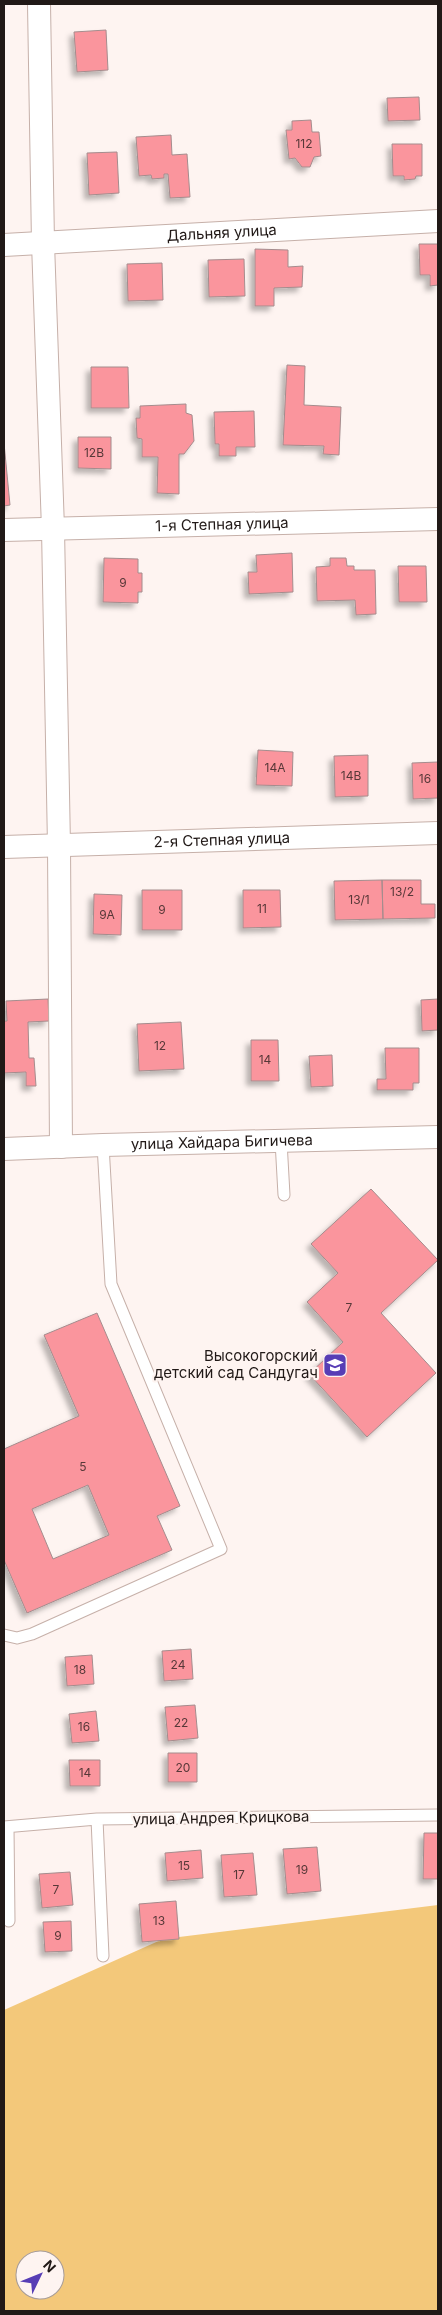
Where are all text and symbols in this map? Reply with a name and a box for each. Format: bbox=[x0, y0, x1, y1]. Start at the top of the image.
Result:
house number: 112 bbox=[295, 136, 313, 151]
street label: Дальняя улица bbox=[166, 220, 277, 245]
house number: 12В bbox=[84, 445, 104, 460]
street label: 1-я Степная улица bbox=[155, 513, 289, 535]
house number: 9 bbox=[119, 575, 127, 590]
house number: 14А bbox=[265, 760, 285, 775]
house number: 14В bbox=[341, 768, 361, 783]
house number: 16 bbox=[419, 771, 431, 786]
street label: 2-я Степная улица bbox=[153, 828, 290, 851]
house number: 13/2 bbox=[390, 884, 414, 899]
house number: 13/1 bbox=[348, 892, 370, 907]
house number: 11 bbox=[257, 901, 267, 916]
house number: 9 bbox=[158, 902, 166, 917]
house number: 9А bbox=[99, 907, 115, 922]
house number: 12 bbox=[154, 1038, 166, 1053]
house number: 14 bbox=[259, 1052, 272, 1067]
street label: улица Хайдара Бигичева bbox=[131, 1130, 313, 1153]
house number: 7 bbox=[346, 1300, 353, 1315]
place label: Высокогорский детский сад Сандугач bbox=[154, 1346, 318, 1382]
school or university icon: Высокогорский детский сад Сандугач bbox=[322, 1352, 348, 1378]
house number: 5 bbox=[79, 1459, 87, 1474]
house number: 24 bbox=[171, 1657, 186, 1672]
house number: 18 bbox=[74, 1662, 86, 1677]
house number: 22 bbox=[174, 1715, 188, 1730]
house number: 16 bbox=[78, 1719, 90, 1734]
house number: 20 bbox=[176, 1760, 190, 1775]
house number: 14 bbox=[79, 1765, 92, 1780]
street label: улица Андрея Крицкова bbox=[132, 1806, 310, 1829]
house number: 15 bbox=[178, 1858, 190, 1873]
house number: 19 bbox=[296, 1862, 308, 1877]
house number: 17 bbox=[233, 1867, 245, 1882]
house number: 7 bbox=[53, 1882, 60, 1897]
house number: 13 bbox=[153, 1913, 165, 1928]
house number: 9 bbox=[54, 1928, 62, 1943]
north arrow bbox=[15, 2250, 65, 2300]
text: N bbox=[40, 2256, 60, 2275]

